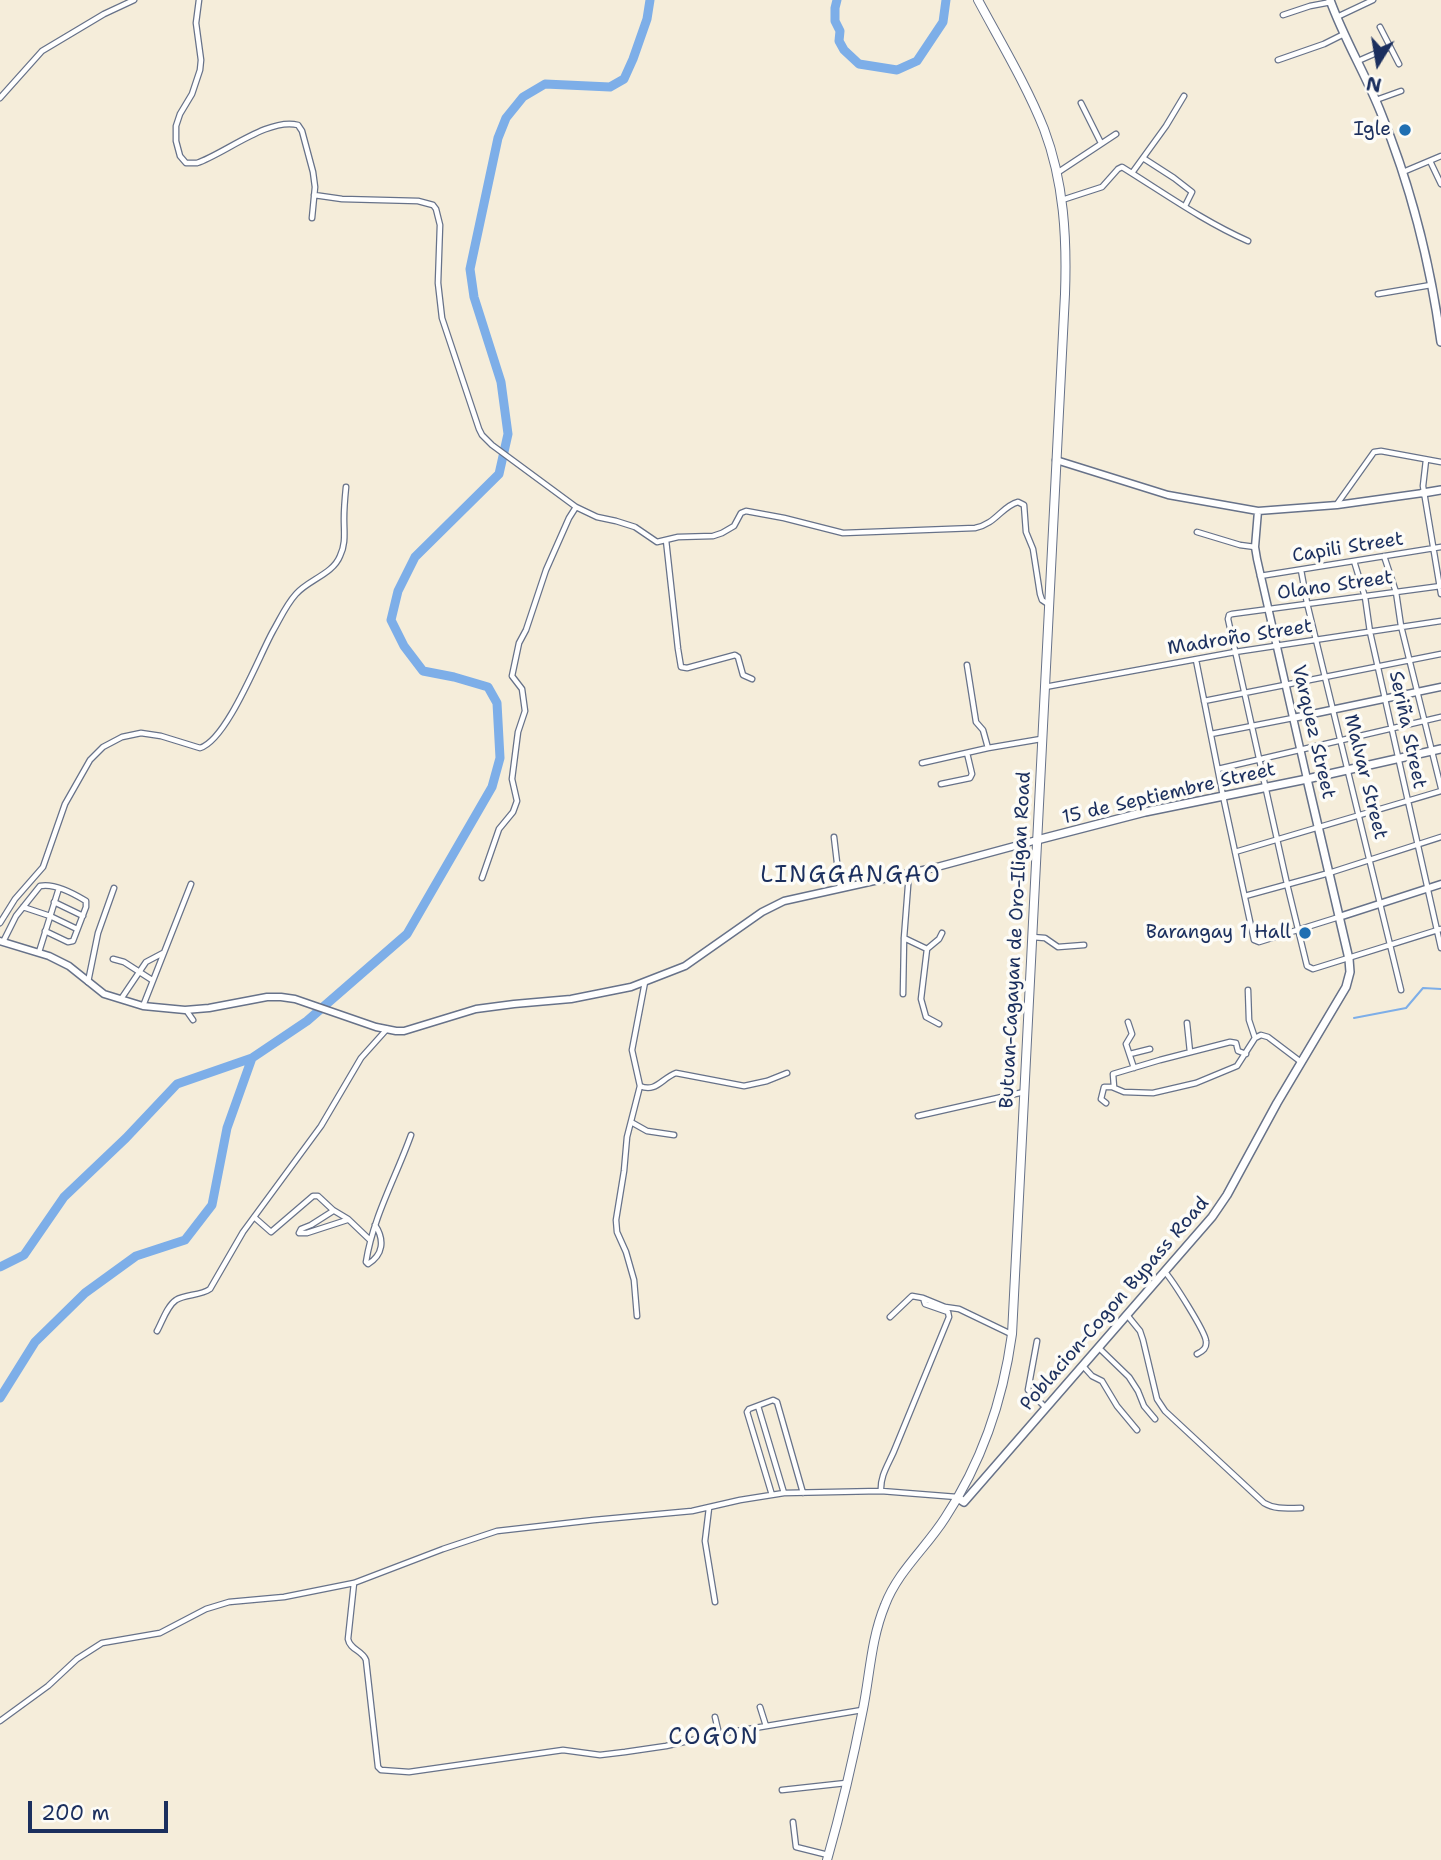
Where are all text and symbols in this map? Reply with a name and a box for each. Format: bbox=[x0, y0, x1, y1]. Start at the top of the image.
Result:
north arrow bbox=[1343, 28, 1413, 98]
text: N bbox=[1364, 70, 1384, 98]
place label: Igle bbox=[1353, 119, 1391, 141]
marker: Igle bbox=[1397, 122, 1413, 138]
street label: Capili Street bbox=[1291, 528, 1405, 568]
street label: Olano Street bbox=[1276, 567, 1394, 605]
street label: Madroño Street bbox=[1166, 615, 1314, 661]
street label: Varquez Street bbox=[1287, 663, 1339, 801]
street label: Seriña Street bbox=[1383, 669, 1431, 791]
street label: Malvar Street bbox=[1338, 712, 1392, 842]
street label: 15 de Septiembre Street bbox=[1060, 758, 1278, 830]
street label: Butuan-Cagayan de Oro-Iligan Road bbox=[996, 771, 1036, 1109]
district label: LINGGANGAO bbox=[761, 862, 941, 890]
place label: Barangay 1 Hall bbox=[1146, 922, 1291, 944]
marker: Barangay 1 Hall bbox=[1297, 925, 1313, 941]
street label: Poblacion-Cogon Bypass Road bbox=[1016, 1192, 1214, 1416]
district label: COGON bbox=[669, 1724, 759, 1752]
scale bar bbox=[32, 1786, 172, 1830]
text: 200 m bbox=[41, 1799, 110, 1827]

